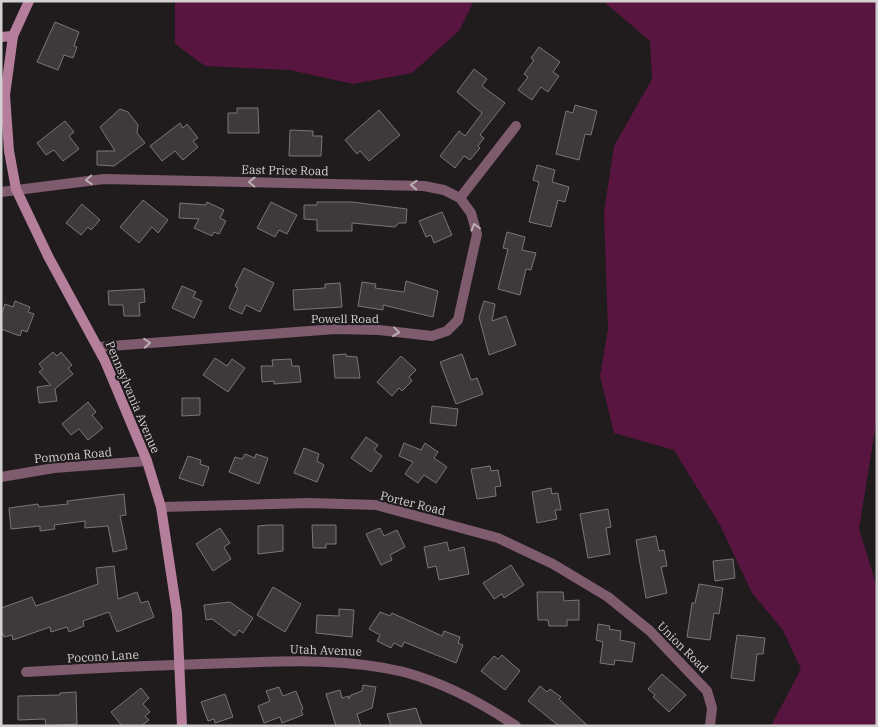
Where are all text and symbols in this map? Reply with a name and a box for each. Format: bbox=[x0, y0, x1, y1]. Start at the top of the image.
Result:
street label: East Price Road bbox=[241, 162, 329, 178]
one-way arrow bbox=[85, 174, 93, 185]
one-way arrow bbox=[247, 177, 255, 187]
one-way arrow bbox=[410, 180, 418, 191]
one-way arrow bbox=[470, 224, 480, 232]
street label: Powell Road bbox=[311, 311, 379, 326]
one-way arrow bbox=[392, 326, 400, 337]
one-way arrow bbox=[143, 338, 151, 349]
street label: Pennsylvania Avenue bbox=[103, 339, 163, 455]
street label: Pomona Road bbox=[34, 444, 112, 466]
street label: Porter Road bbox=[379, 488, 447, 518]
street label: Union Road bbox=[654, 618, 712, 676]
street label: Utah Avenue bbox=[290, 641, 362, 659]
street label: Pocono Lane bbox=[67, 647, 139, 665]

